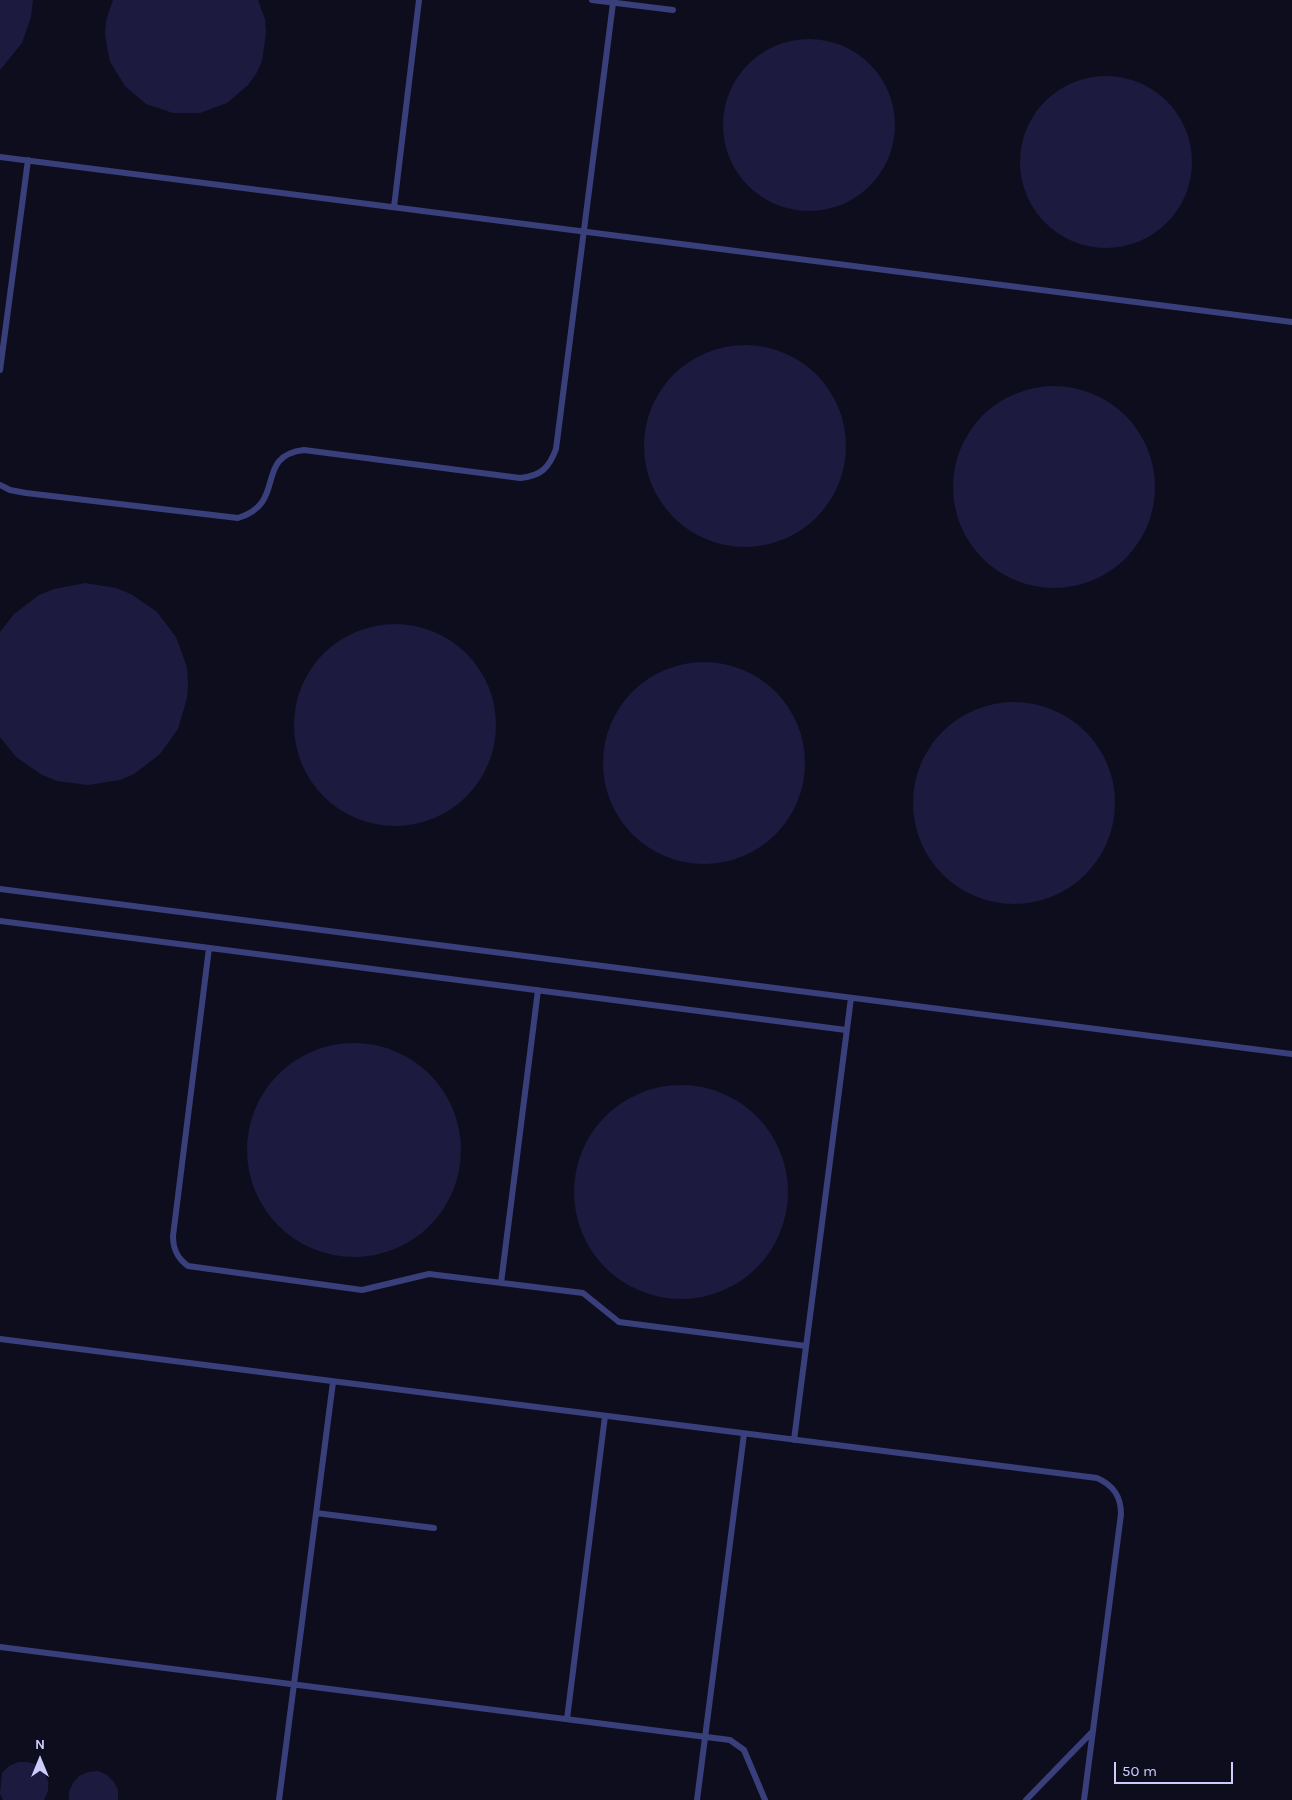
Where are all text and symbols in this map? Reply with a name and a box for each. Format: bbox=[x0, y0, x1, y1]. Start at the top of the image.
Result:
north arrow bbox=[15, 1735, 65, 1785]
text: N bbox=[35, 1736, 45, 1753]
scale bar bbox=[1117, 1752, 1236, 1784]
text: 50 m bbox=[1122, 1762, 1157, 1780]

